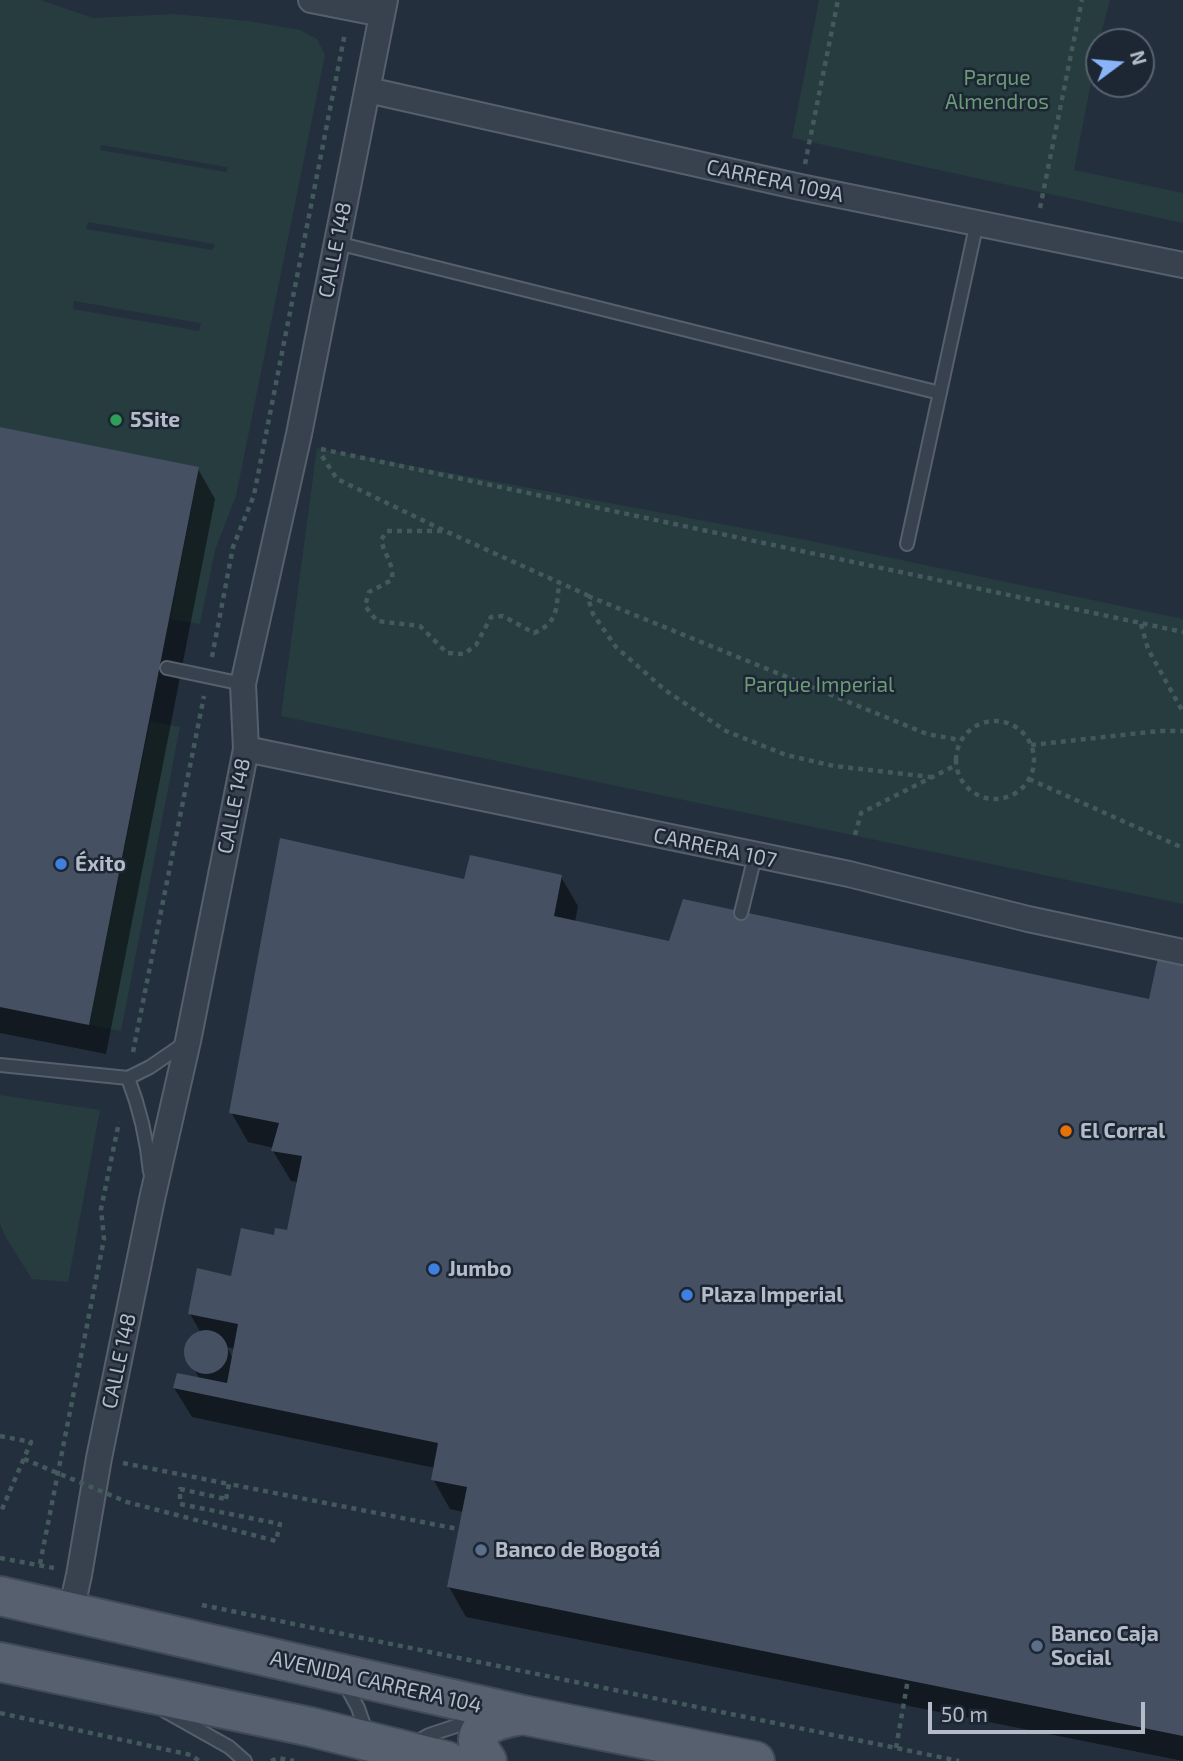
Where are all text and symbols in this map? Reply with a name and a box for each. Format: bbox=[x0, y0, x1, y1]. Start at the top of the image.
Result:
north arrow bbox=[1085, 28, 1155, 98]
text: N bbox=[1126, 48, 1152, 67]
park label: Parque Almendros bbox=[945, 65, 1049, 115]
street label: CARRERA 109A bbox=[704, 154, 846, 208]
street label: CALLE 148 bbox=[313, 200, 357, 300]
place label: 5Site bbox=[130, 407, 180, 433]
marker: 5Site bbox=[108, 412, 124, 428]
park label: Parque Imperial bbox=[744, 672, 894, 698]
street label: CALLE 148 bbox=[212, 756, 256, 856]
street label: CARRERA 107 bbox=[651, 823, 779, 873]
place label: Éxito bbox=[75, 851, 126, 877]
marker: Éxito bbox=[53, 856, 69, 872]
place label: El Corral bbox=[1080, 1118, 1165, 1144]
marker: El Corral bbox=[1058, 1123, 1074, 1139]
place label: Jumbo bbox=[448, 1256, 512, 1282]
marker: Jumbo bbox=[426, 1261, 442, 1277]
place label: Plaza Imperial bbox=[701, 1282, 843, 1308]
marker: Plaza Imperial bbox=[679, 1287, 695, 1303]
street label: CALLE 148 bbox=[97, 1311, 141, 1411]
place label: Banco de Bogotá bbox=[495, 1537, 660, 1563]
marker: Banco de Bogotá bbox=[473, 1542, 489, 1558]
place label: Banco Caja Social bbox=[1051, 1621, 1159, 1671]
marker: Banco Caja Social bbox=[1029, 1638, 1045, 1654]
street label: AVENIDA CARRERA 104 bbox=[268, 1645, 484, 1719]
scale bar bbox=[931, 1688, 1148, 1732]
text: 50 m bbox=[941, 1701, 988, 1726]

